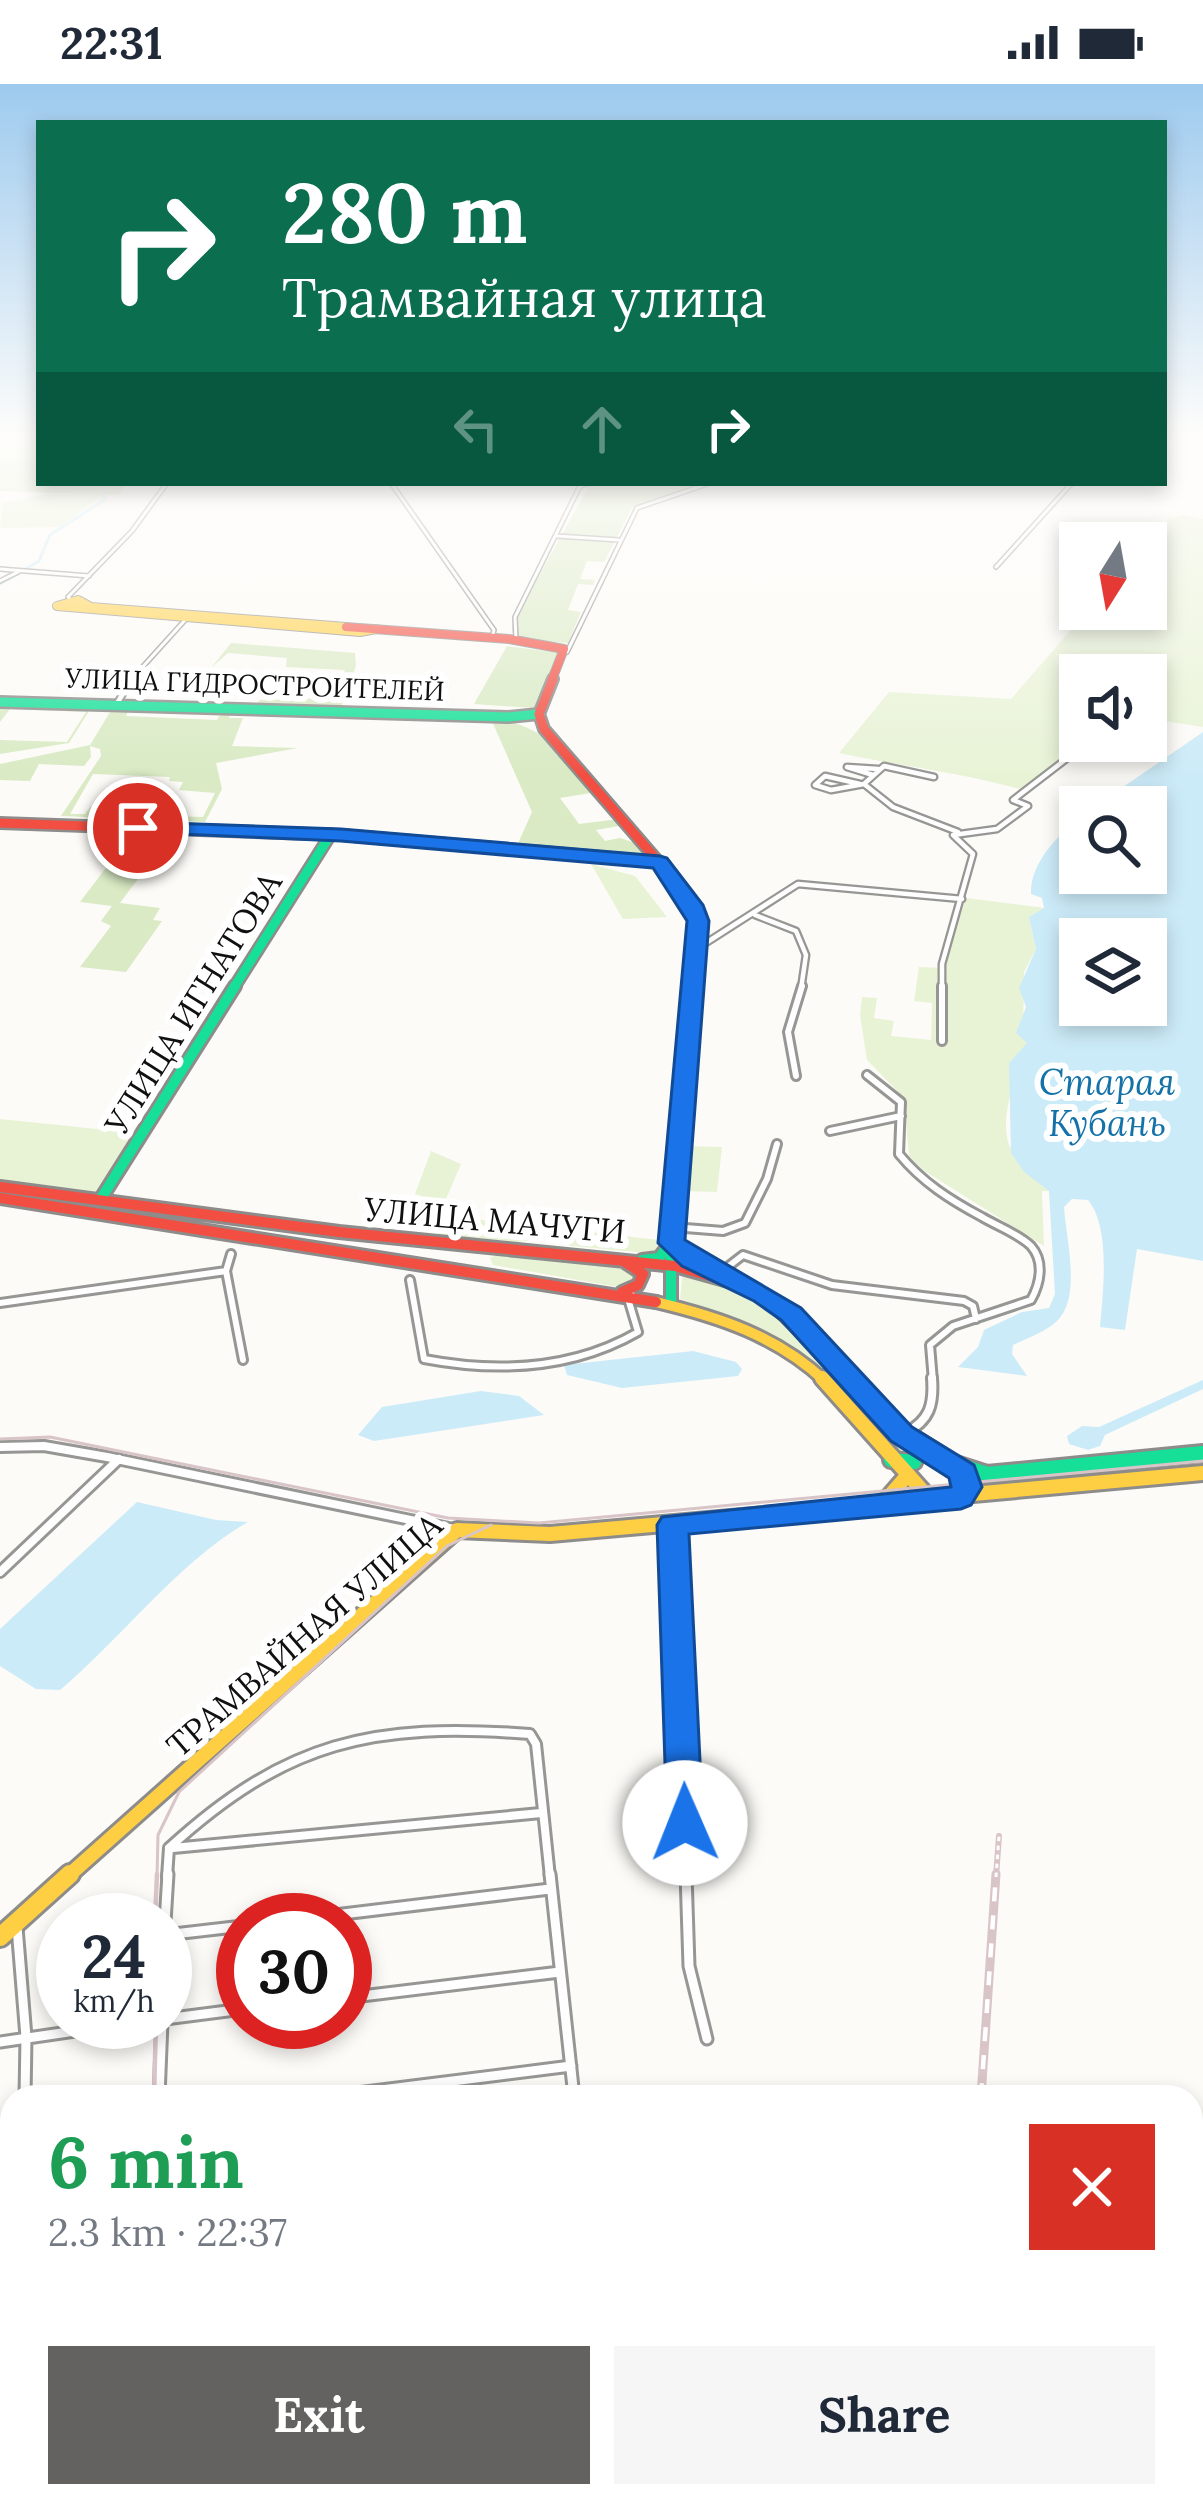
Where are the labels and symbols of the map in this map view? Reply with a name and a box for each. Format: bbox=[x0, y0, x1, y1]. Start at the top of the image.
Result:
north arrow bbox=[1059, 522, 1167, 630]
street label: УЛИЦА ГИДРОСТРОИТЕЛЕЙ bbox=[64, 660, 445, 708]
pin bbox=[87, 777, 189, 879]
street label: УЛИЦА ИГНАТОВА bbox=[95, 863, 291, 1143]
water label: Старая Кубань bbox=[1039, 1059, 1175, 1146]
street label: УЛИЦА МАЧУГИ bbox=[362, 1188, 627, 1252]
street label: ТРАМВАЙНАЯ УЛИЦА bbox=[158, 1503, 451, 1766]
position arrow bbox=[622, 1760, 748, 1886]
speed limit sign: 30 bbox=[216, 1893, 372, 2049]

